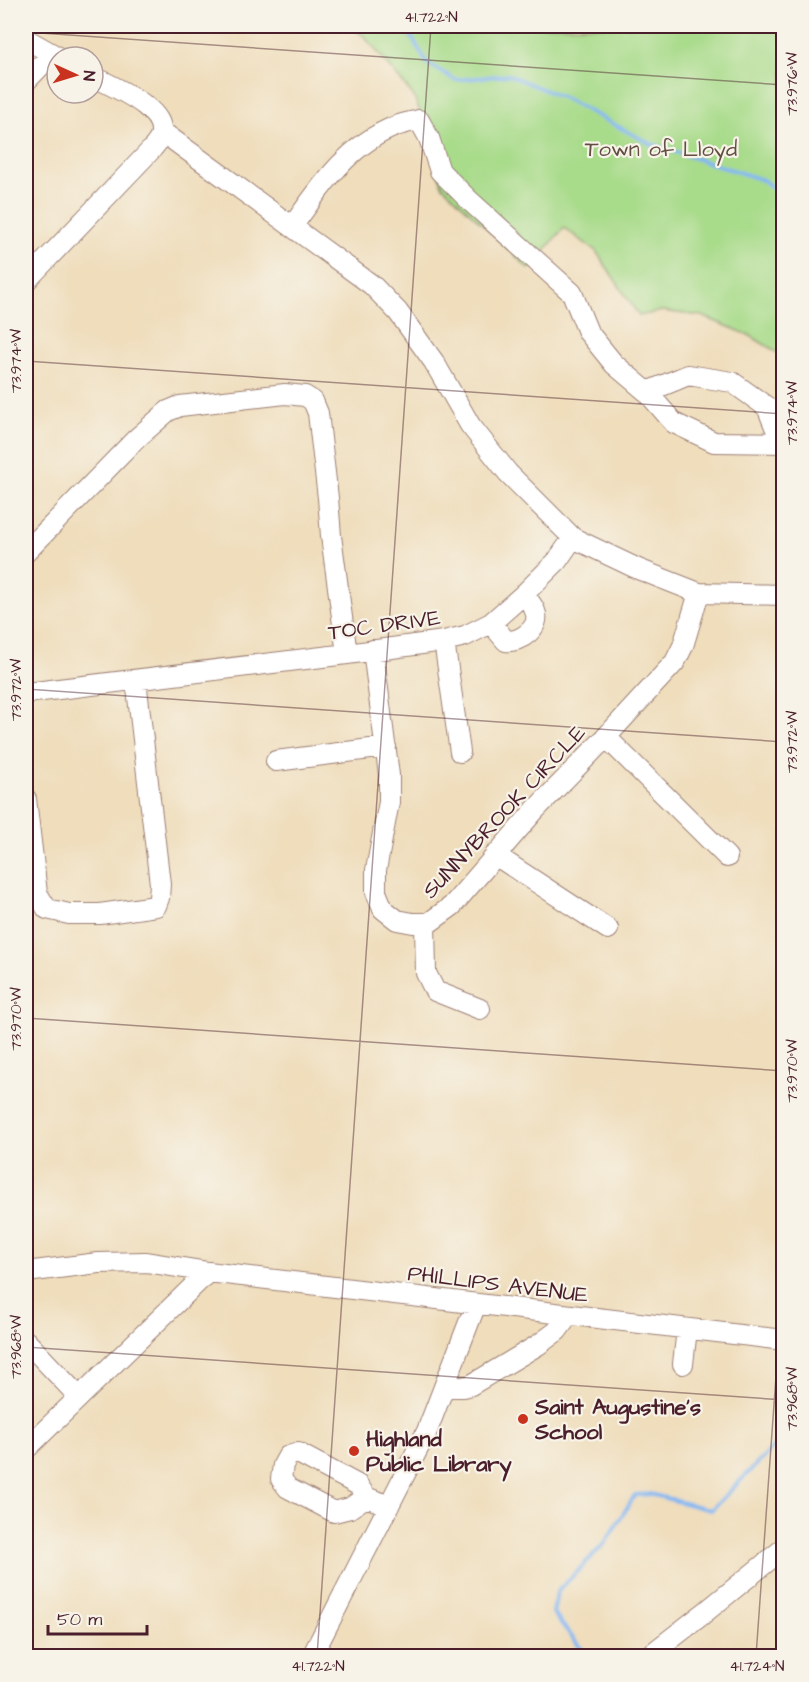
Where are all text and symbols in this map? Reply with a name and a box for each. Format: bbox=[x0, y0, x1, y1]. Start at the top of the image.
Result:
text: 41.722°N bbox=[404, 7, 458, 28]
north arrow bbox=[45, 45, 105, 105]
text: 73.976°W bbox=[782, 52, 803, 116]
text: N bbox=[78, 70, 100, 82]
park label: Town of Lloyd bbox=[585, 134, 737, 166]
text: 73.974°W bbox=[6, 329, 27, 393]
text: 73.974°W bbox=[782, 381, 803, 445]
street label: TOC DRIVE bbox=[326, 602, 442, 649]
text: 73.972°W bbox=[6, 659, 27, 721]
text: 73.972°W bbox=[782, 711, 803, 773]
street label: SUNNYBROOK CIRCLE bbox=[415, 718, 593, 906]
text: 73.970°W bbox=[6, 987, 27, 1051]
text: 73.970°W bbox=[782, 1039, 803, 1103]
street label: PHILLIPS AVENUE bbox=[406, 1258, 590, 1311]
text: 73.968°W bbox=[6, 1315, 27, 1379]
text: 73.968°W bbox=[782, 1367, 803, 1431]
place label: Saint Augustine's School bbox=[534, 1392, 701, 1448]
marker: Saint Augustine's School bbox=[516, 1412, 530, 1426]
place label: Highland Public Library bbox=[366, 1424, 512, 1482]
marker: Highland Public Library bbox=[347, 1444, 361, 1458]
scale bar bbox=[48, 1598, 147, 1636]
text: 50 m bbox=[57, 1607, 102, 1632]
text: 41.722°N bbox=[291, 1656, 345, 1677]
text: 41.724°N bbox=[730, 1656, 784, 1677]

